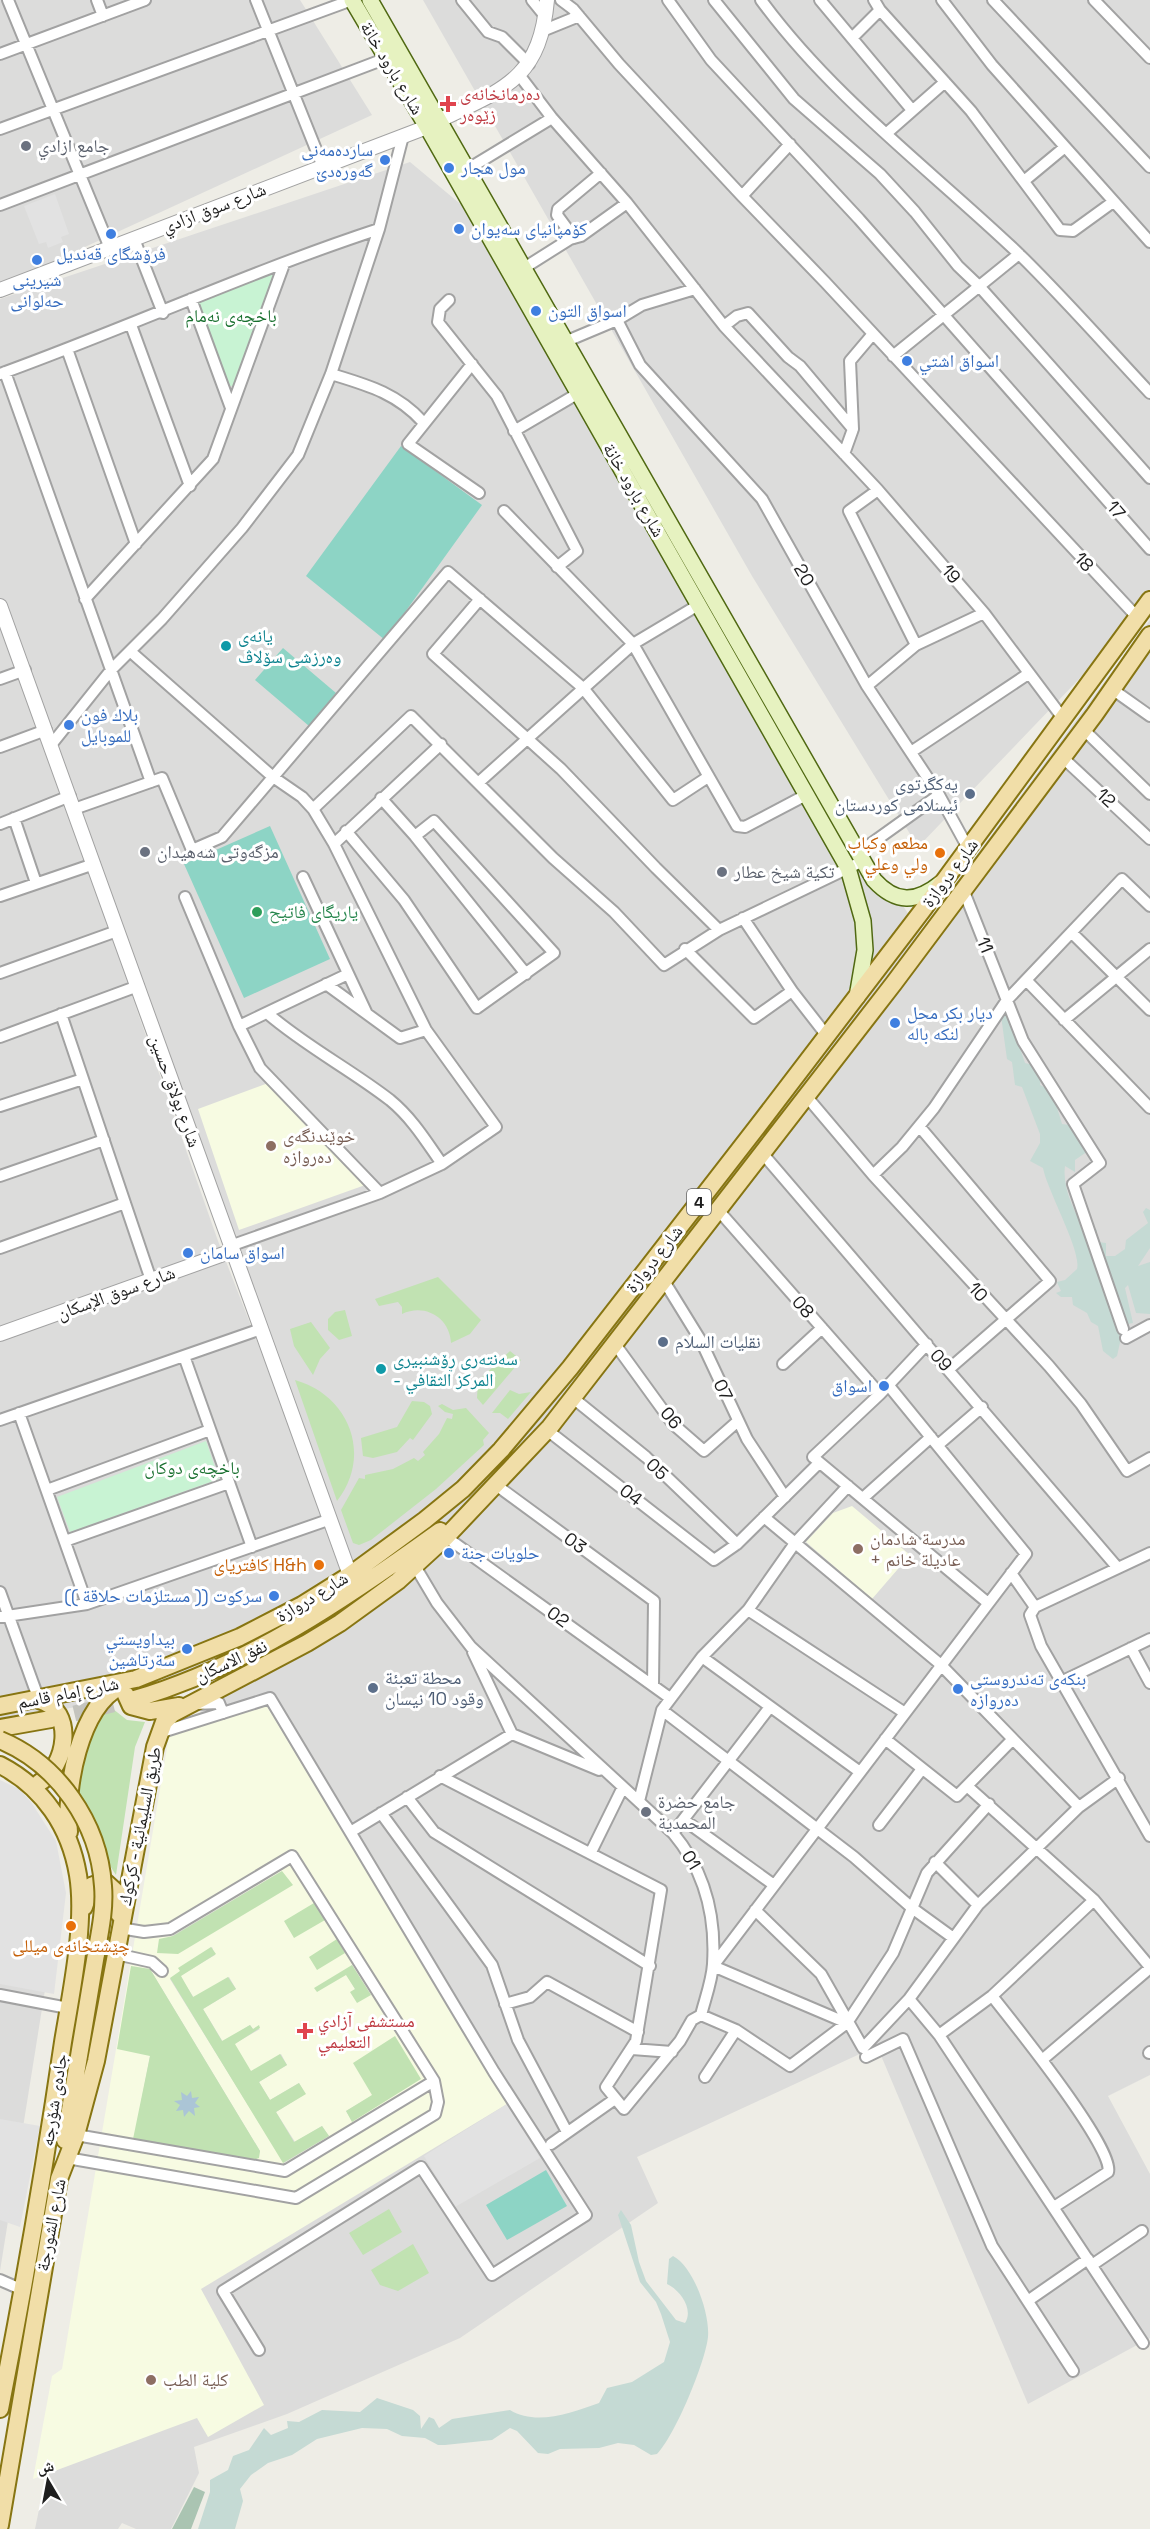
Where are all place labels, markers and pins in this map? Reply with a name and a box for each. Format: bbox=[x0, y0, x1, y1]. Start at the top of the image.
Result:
place label: دەرمانخانەی زێوەر bbox=[459, 82, 540, 126]
marker: دەرمانخانەی زێوەر bbox=[441, 97, 455, 111]
place label: جامع ازادي bbox=[38, 134, 110, 161]
place label: ساردەمەنی گەورەدێ bbox=[301, 138, 374, 182]
marker: جامع ازادي bbox=[19, 139, 33, 153]
marker: ساردەمەنی گەورەدێ bbox=[378, 153, 392, 167]
place label: مول هجار bbox=[460, 156, 526, 179]
marker: مول هجار bbox=[442, 161, 456, 175]
place label: کۆمپانیای سەیوان bbox=[471, 217, 588, 240]
marker: کۆمپانیای سەیوان bbox=[452, 222, 466, 236]
marker: فرۆشگای قەندیل bbox=[104, 227, 118, 241]
place label: فرۆشگای قەندیل bbox=[56, 242, 166, 265]
marker: شیرینی حەلوانی bbox=[30, 253, 44, 267]
place label: شیرینی حەلوانی bbox=[10, 268, 64, 312]
place label: اسواق التون bbox=[548, 299, 627, 322]
marker: اسواق التون bbox=[529, 304, 543, 318]
place label: اسواق اشتي bbox=[919, 349, 999, 376]
marker: اسواق اشتي bbox=[900, 354, 914, 368]
place label: یانەی وەرزشی سۆلاڤ bbox=[238, 624, 341, 668]
marker: یانەی وەرزشی سۆلاڤ bbox=[219, 639, 233, 653]
place label: بلاك فون للموبايل bbox=[81, 703, 138, 747]
marker: بلاك فون للموبايل bbox=[62, 718, 76, 732]
place label: یەکگرتوی ئیسلامی کوردستان bbox=[835, 772, 958, 816]
marker: یەکگرتوی ئیسلامی کوردستان bbox=[963, 787, 977, 801]
place label: مطعم وكباب ولي وعلي bbox=[847, 831, 928, 879]
place label: مزگەوتی شەهیدان bbox=[157, 840, 279, 863]
marker: مزگەوتی شەهیدان bbox=[138, 845, 152, 859]
marker: مطعم وكباب ولي وعلي bbox=[933, 846, 947, 860]
place label: تكية شيخ عطار bbox=[733, 860, 835, 884]
marker: تكية شيخ عطار bbox=[715, 865, 729, 879]
place label: یاریگای فاتیح bbox=[269, 900, 358, 924]
marker: یاریگای فاتیح bbox=[250, 905, 264, 919]
place label: ديار بكر محل لنكه باله bbox=[907, 1001, 993, 1045]
marker: ديار بكر محل لنكه باله bbox=[888, 1016, 902, 1030]
place label: خوێندنگەی دەروازە bbox=[283, 1124, 355, 1168]
marker: خوێندنگەی دەروازە bbox=[264, 1139, 278, 1153]
place label: اسواق سامان bbox=[200, 1241, 285, 1264]
marker: اسواق سامان bbox=[181, 1246, 195, 1260]
place label: نقليات السلام bbox=[675, 1330, 761, 1354]
marker: نقليات السلام bbox=[656, 1335, 670, 1349]
place label: سەنتەری ڕۆشنبیری - المرکز الثقافي bbox=[393, 1347, 518, 1395]
marker: سەنتەری ڕۆشنبیری - المرکز الثقافي bbox=[374, 1362, 388, 1376]
place label: اسواق bbox=[832, 1374, 872, 1397]
marker: اسواق bbox=[877, 1379, 891, 1393]
place label: مدرسة شادمان + عاديلة خانم bbox=[870, 1527, 965, 1572]
place label: حلویات جنة bbox=[461, 1541, 539, 1564]
marker: مدرسة شادمان + عاديلة خانم bbox=[851, 1542, 865, 1556]
marker: حلویات جنة bbox=[442, 1546, 456, 1560]
place label: کافتریای H&h bbox=[213, 1553, 307, 1576]
marker: کافتریای H&h bbox=[312, 1558, 326, 1572]
place label: سركوت (( مستلزمات حلاقة )) bbox=[64, 1584, 262, 1607]
marker: سركوت (( مستلزمات حلاقة )) bbox=[267, 1589, 281, 1603]
place label: بيداويستي سةرتاشين bbox=[105, 1627, 175, 1671]
marker: بيداويستي سةرتاشين bbox=[180, 1642, 194, 1656]
place label: محطة تعبئة وقود 10 نيسان bbox=[385, 1666, 484, 1710]
place label: بنکەی تەندروستی دەروازە bbox=[970, 1667, 1086, 1711]
marker: محطة تعبئة وقود 10 نيسان bbox=[366, 1681, 380, 1695]
marker: بنکەی تەندروستی دەروازە bbox=[951, 1682, 965, 1696]
place label: جامع حضرة المحمدية bbox=[658, 1790, 736, 1834]
marker: جامع حضرة المحمدية bbox=[639, 1805, 653, 1819]
marker: چێشتخانەی میللی bbox=[64, 1919, 78, 1933]
place label: چێشتخانەی میللی bbox=[12, 1934, 130, 1957]
place label: مستشفى آزادي التعليمي bbox=[318, 2009, 415, 2057]
marker: مستشفى آزادي التعليمي bbox=[296, 2022, 314, 2040]
place label: كلية الطب bbox=[163, 2368, 229, 2391]
marker: كلية الطب bbox=[144, 2373, 158, 2387]

